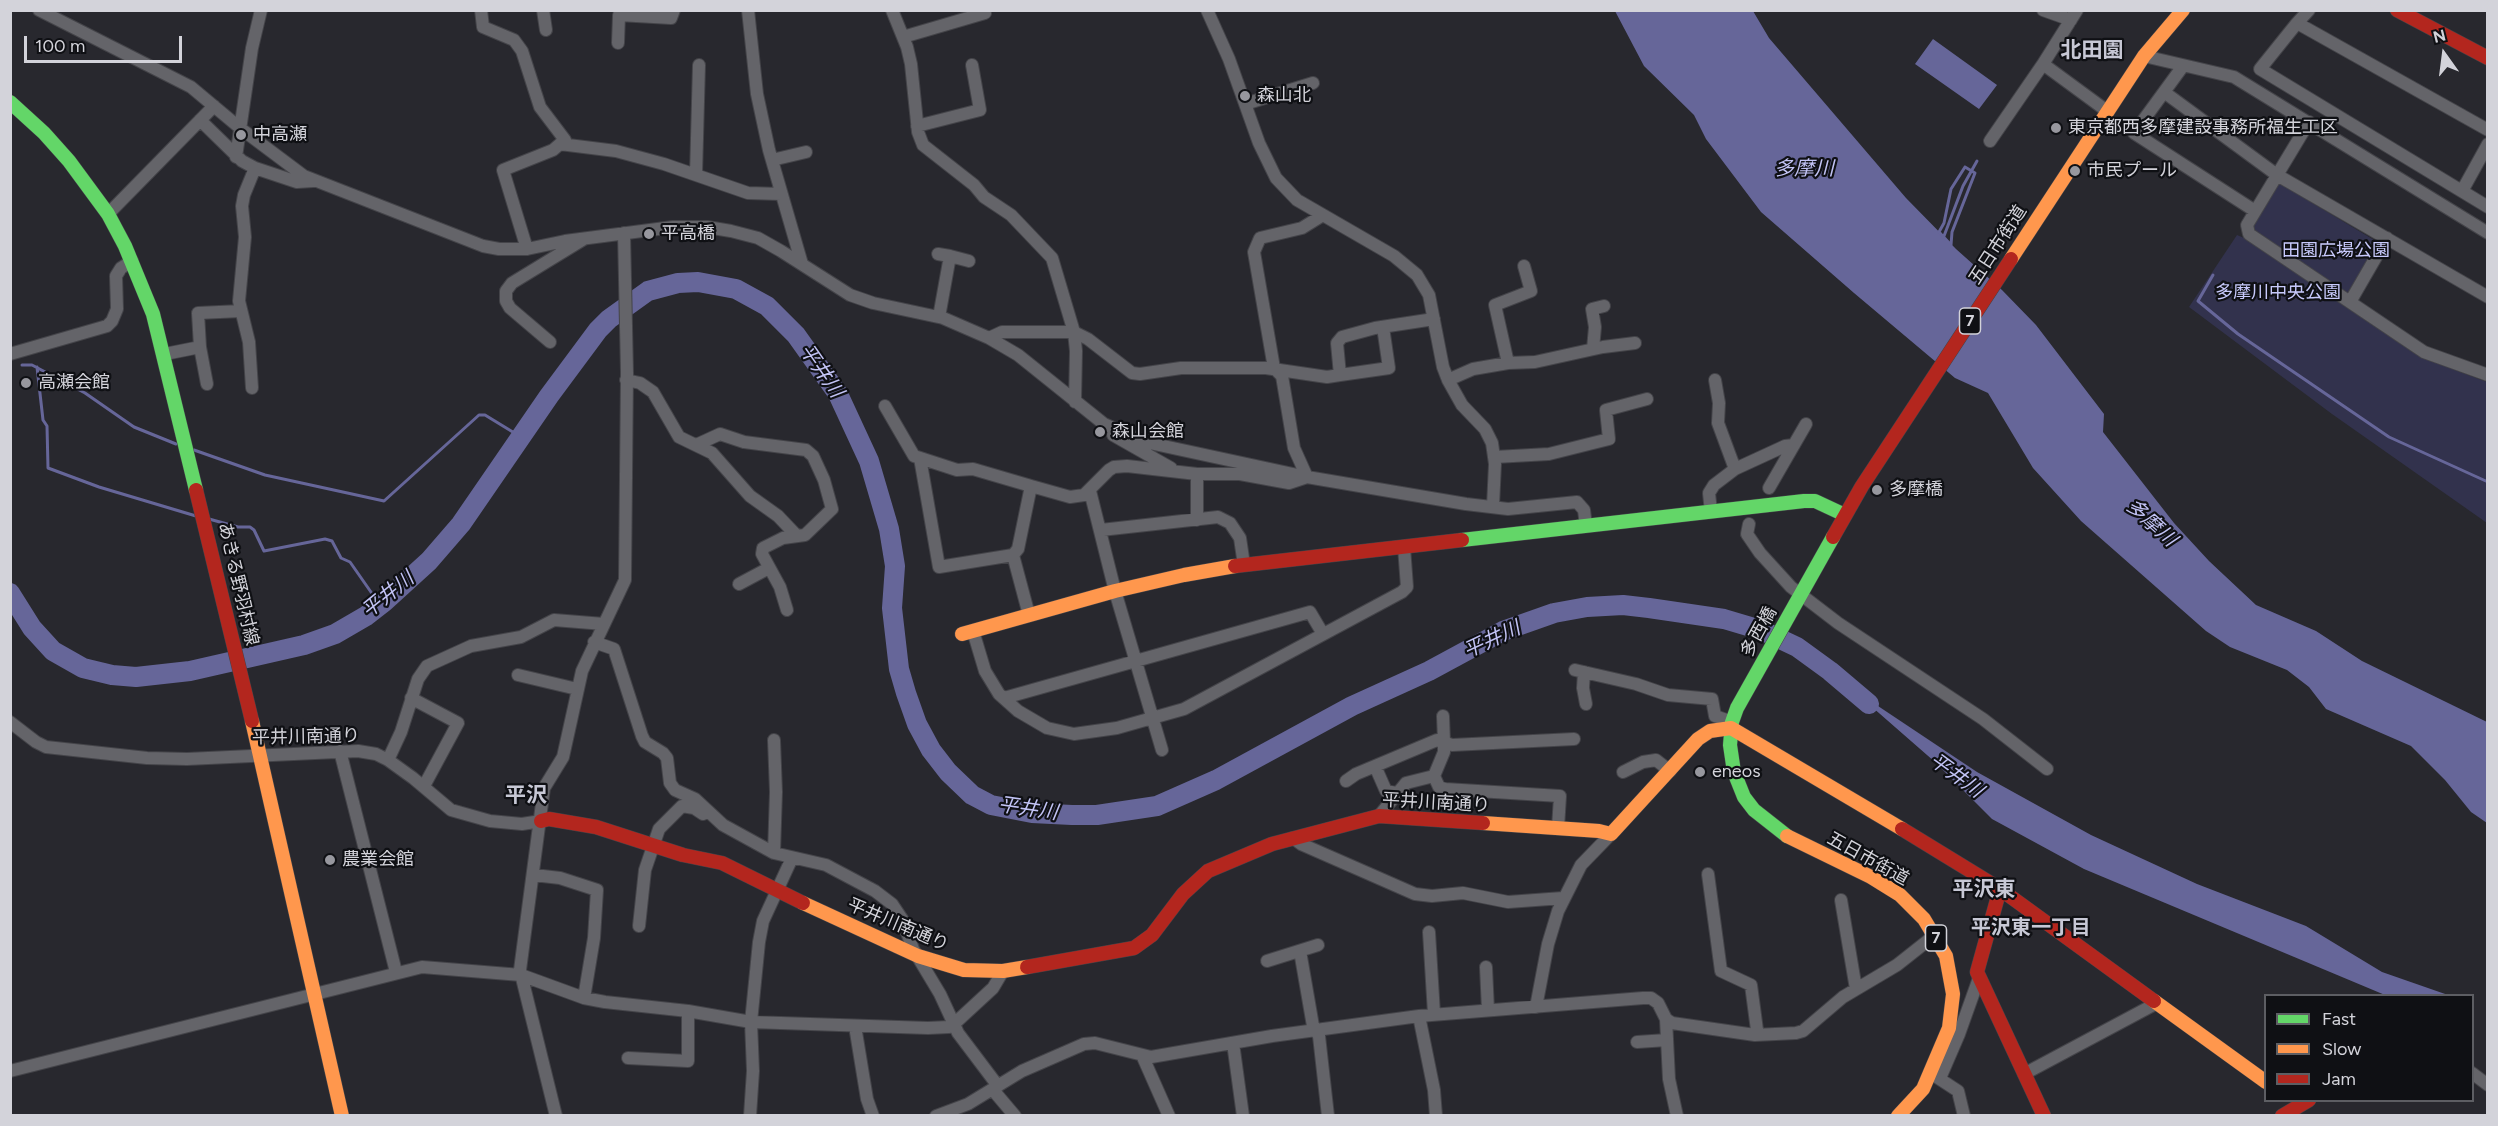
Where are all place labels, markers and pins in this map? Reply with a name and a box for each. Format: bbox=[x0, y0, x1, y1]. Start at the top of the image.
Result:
place label: 森山北 bbox=[1257, 85, 1311, 107]
marker: 森山北 bbox=[1238, 89, 1252, 103]
place label: 東京都西多摩建設事務所福生工区 bbox=[2068, 117, 2338, 139]
marker: 東京都西多摩建設事務所福生工区 bbox=[2049, 121, 2063, 135]
place label: 中高瀬 bbox=[253, 124, 307, 146]
marker: 中高瀬 bbox=[234, 128, 248, 142]
place label: 市民プール bbox=[2087, 160, 2177, 182]
marker: 市民プール bbox=[2068, 164, 2082, 178]
place label: 平高橋 bbox=[661, 223, 715, 245]
marker: 平高橋 bbox=[642, 227, 656, 241]
place label: 高瀬会館 bbox=[38, 372, 110, 394]
marker: 高瀬会館 bbox=[19, 376, 33, 390]
place label: 森山会館 bbox=[1112, 421, 1184, 443]
marker: 森山会館 bbox=[1093, 425, 1107, 439]
place label: 多摩橋 bbox=[1889, 479, 1943, 501]
marker: 多摩橋 bbox=[1870, 483, 1884, 497]
place label: eneos bbox=[1712, 761, 1761, 783]
marker: eneos bbox=[1693, 765, 1707, 779]
place label: 農業会館 bbox=[342, 849, 414, 871]
marker: 農業会館 bbox=[323, 853, 337, 867]

